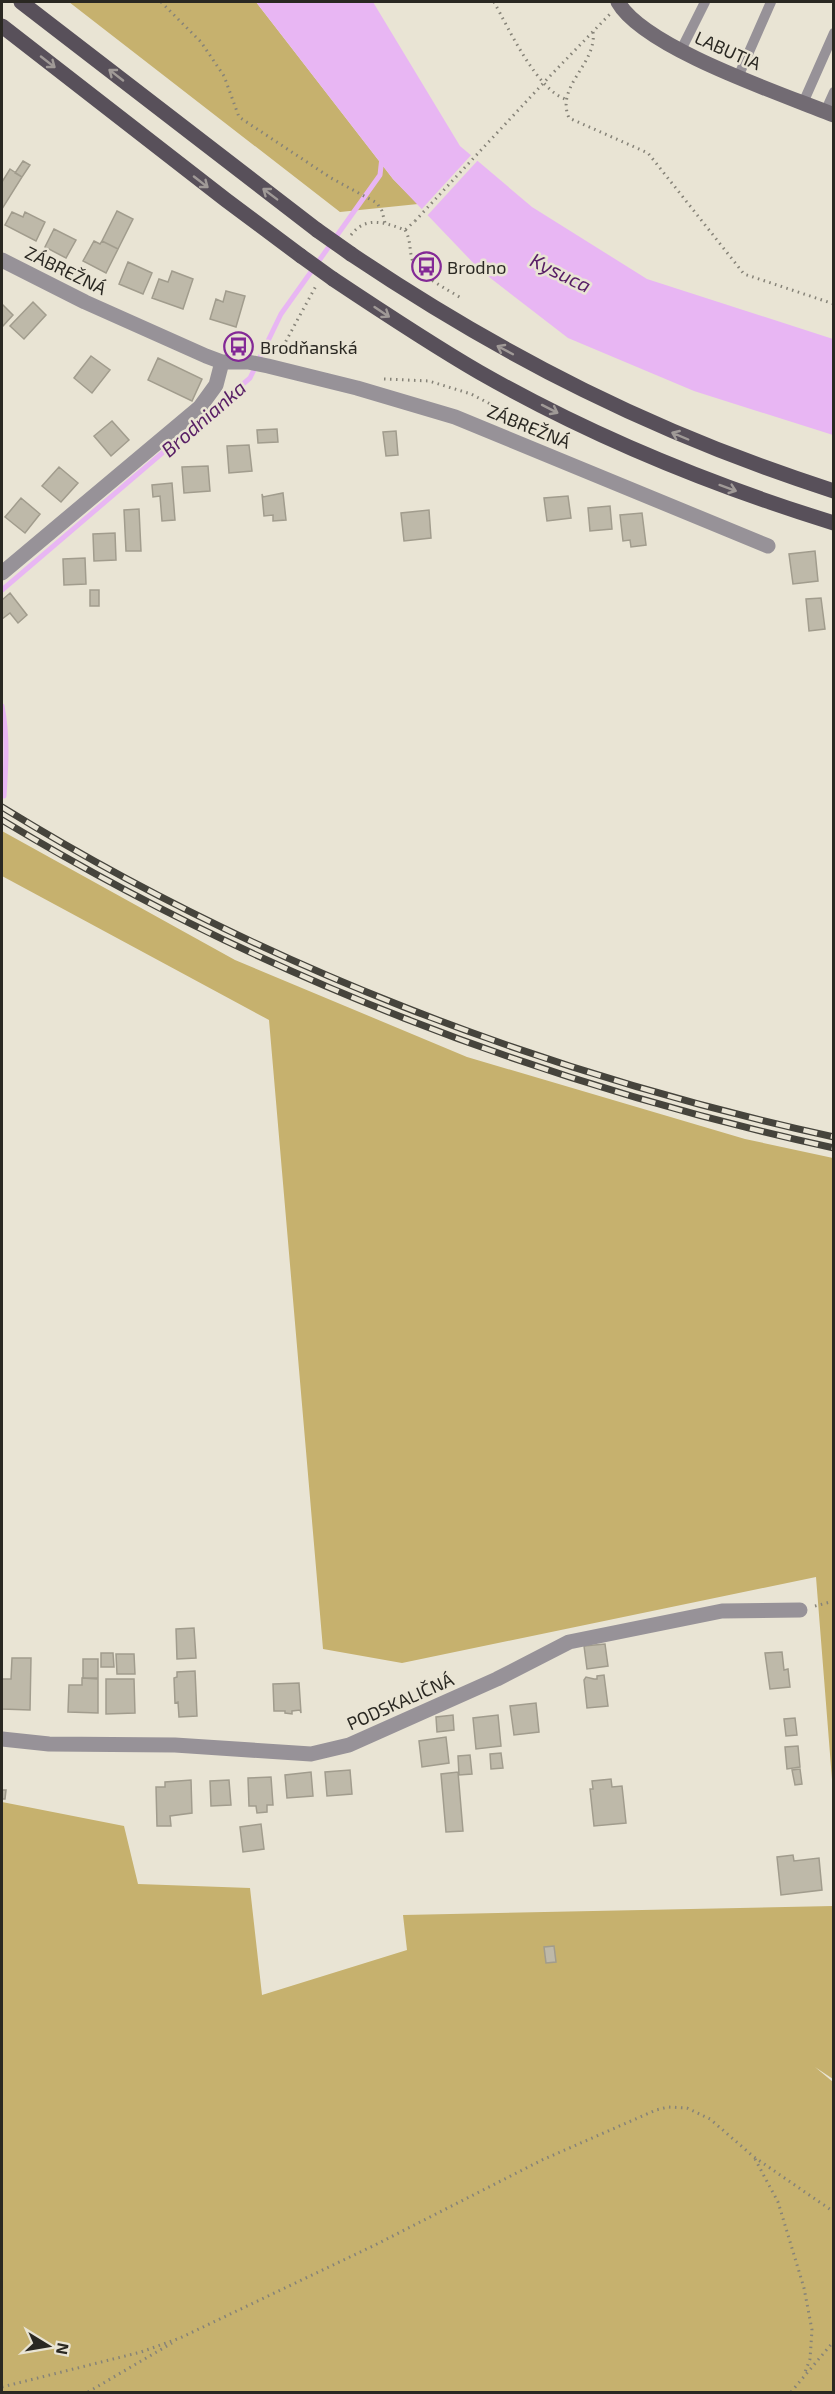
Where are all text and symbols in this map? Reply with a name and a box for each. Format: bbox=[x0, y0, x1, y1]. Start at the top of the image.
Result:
street label: LABUTIA bbox=[692, 26, 765, 75]
one-way arrow bbox=[39, 55, 55, 68]
one-way arrow bbox=[108, 69, 124, 82]
one-way arrow bbox=[193, 175, 209, 188]
one-way arrow bbox=[262, 188, 278, 201]
street label: ZÁBREŽNÁ bbox=[22, 241, 111, 299]
water label: Kysuca bbox=[526, 247, 595, 298]
bus stop icon: Brodno bbox=[410, 251, 442, 283]
place label: Brodno bbox=[447, 256, 506, 278]
one-way arrow bbox=[373, 306, 389, 318]
bus stop icon: Brodňanská bbox=[223, 331, 255, 363]
place label: Brodňanská bbox=[260, 336, 358, 358]
one-way arrow bbox=[497, 344, 514, 356]
water label: Brodnianka bbox=[156, 375, 250, 461]
street label: ZÁBREŽNÁ bbox=[484, 399, 575, 453]
one-way arrow bbox=[541, 404, 559, 416]
one-way arrow bbox=[671, 429, 689, 440]
one-way arrow bbox=[719, 484, 737, 495]
street label: PODSKALIČNÁ bbox=[343, 1667, 458, 1734]
north arrow bbox=[18, 2316, 78, 2376]
text: N bbox=[53, 2341, 74, 2356]

